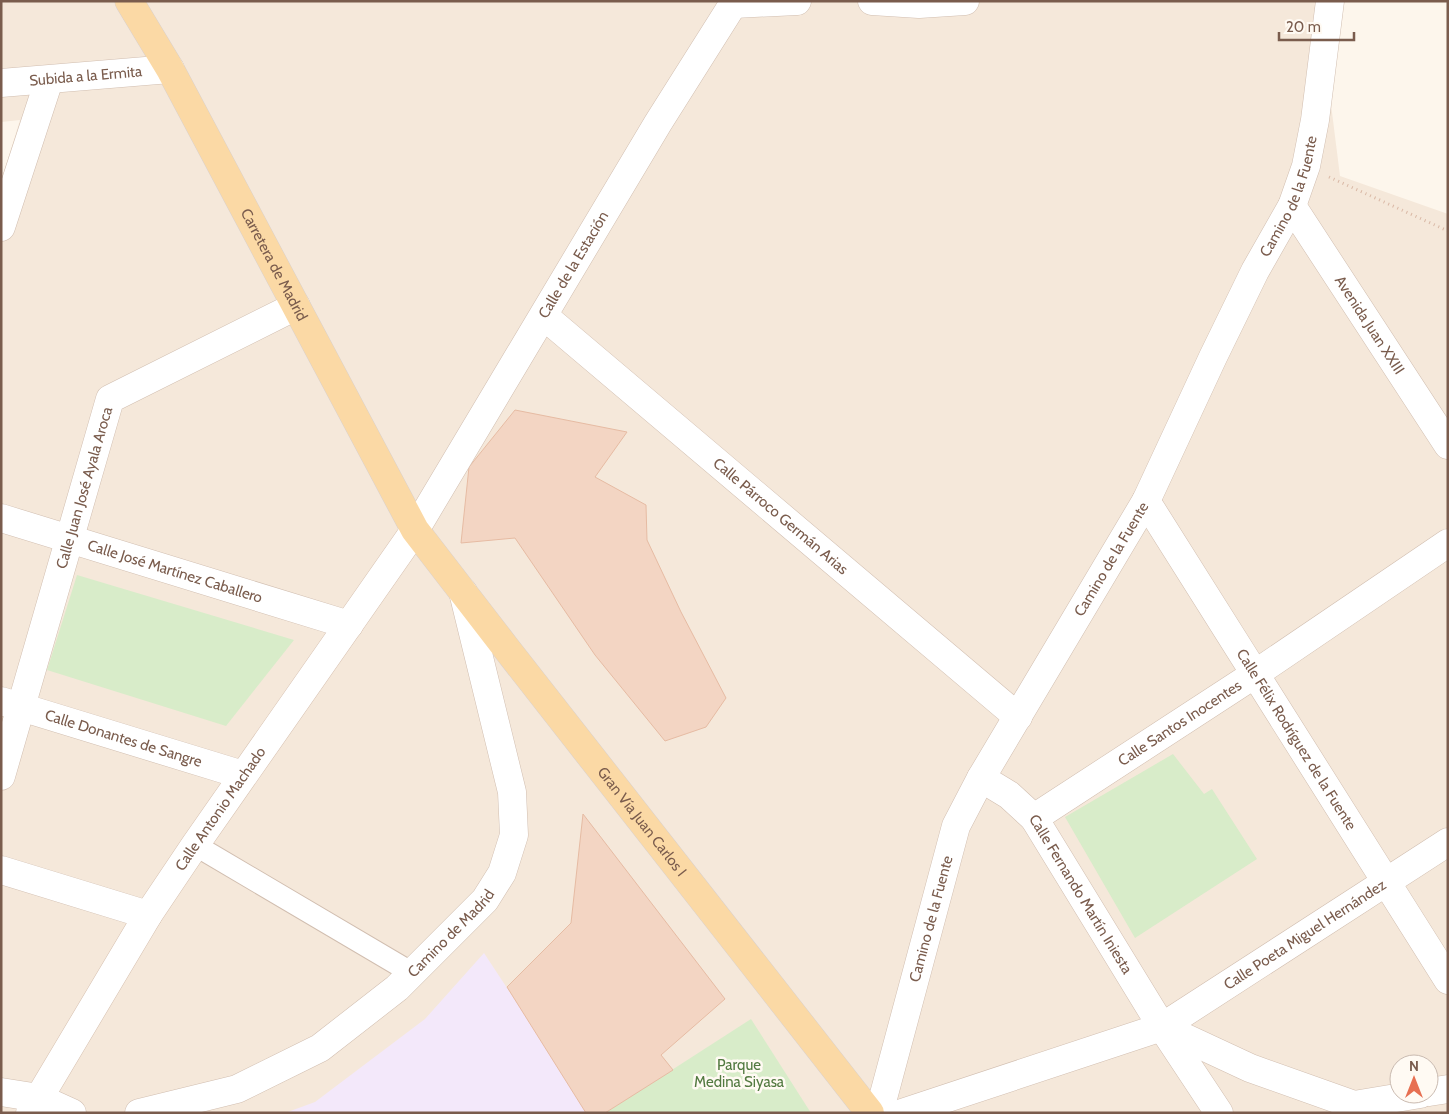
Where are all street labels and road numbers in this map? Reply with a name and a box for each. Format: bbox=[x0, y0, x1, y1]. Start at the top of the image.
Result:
street label: Subida a la Ermita bbox=[29, 62, 144, 90]
street label: Camino de la Fuente bbox=[1256, 134, 1321, 260]
street label: Carretera de Madrid bbox=[237, 205, 311, 324]
street label: Calle de la Estación bbox=[535, 208, 612, 321]
street label: Avenida Juan XXIII bbox=[1331, 272, 1408, 378]
street label: Calle Juan José Ayala Aroca bbox=[52, 404, 116, 571]
street label: Calle Párroco Germán Arias bbox=[710, 454, 852, 578]
street label: Camino de la Fuente bbox=[1070, 498, 1153, 620]
street label: Calle José Martínez Caballero bbox=[85, 536, 265, 607]
street label: Calle Félix Rodríguez de la Fuente bbox=[1233, 646, 1360, 834]
street label: Calle Santos Inocentes bbox=[1115, 676, 1245, 770]
street label: Calle Donantes de Sangre bbox=[43, 706, 204, 771]
street label: Calle Antonio Machado bbox=[171, 744, 270, 874]
street label: Gran Vía Juan Carlos I bbox=[594, 763, 690, 880]
street label: Calle Fernando Martín Iniesta bbox=[1025, 811, 1137, 978]
street label: Camino de la Fuente bbox=[906, 853, 957, 984]
street label: Calle Poeta Miguel Hernández bbox=[1220, 876, 1389, 994]
street label: Camino de Madrid bbox=[404, 886, 498, 981]

